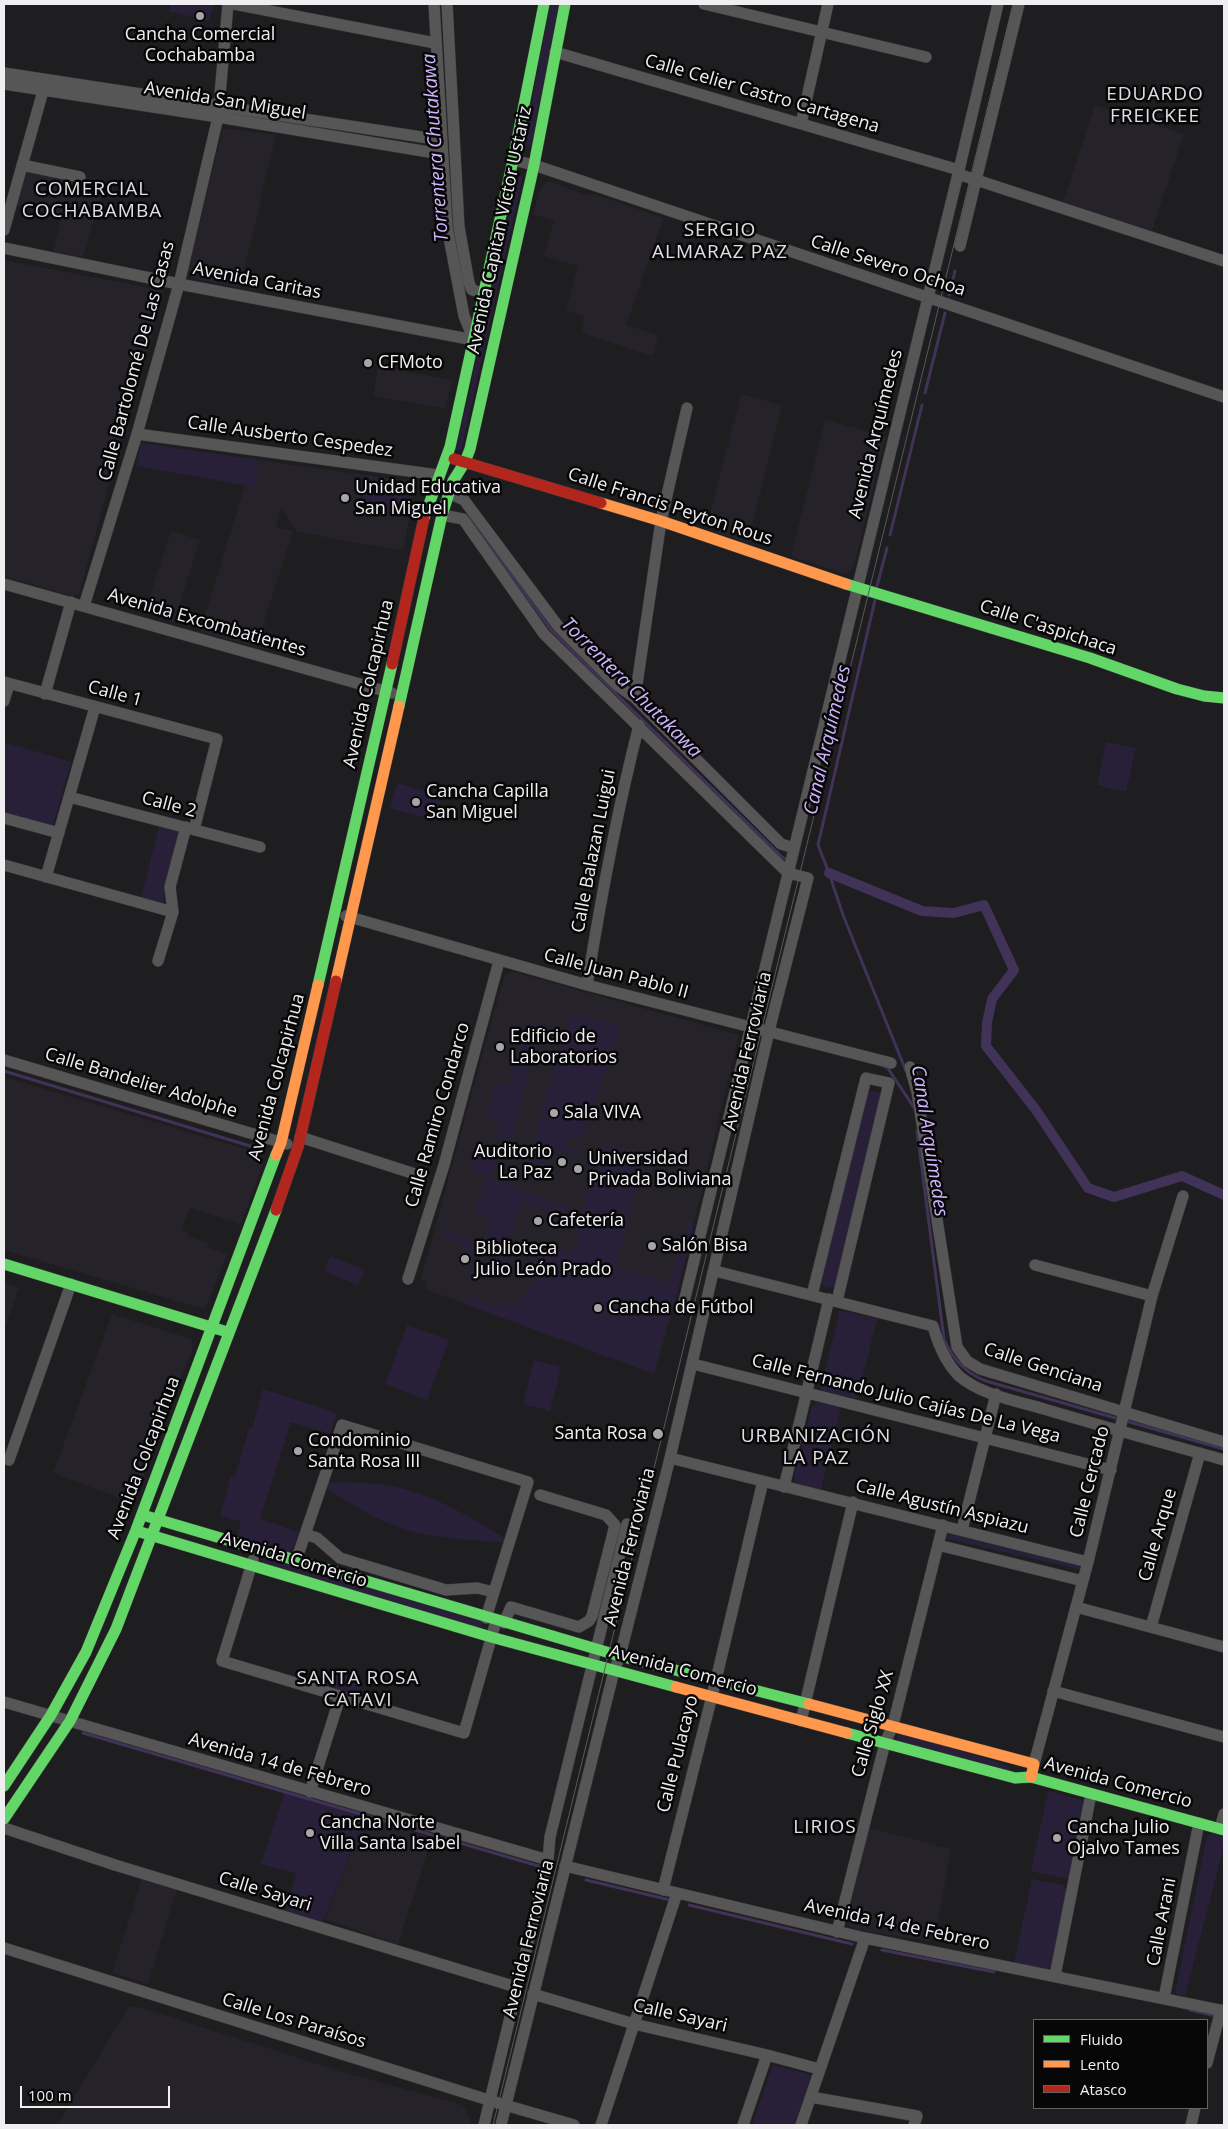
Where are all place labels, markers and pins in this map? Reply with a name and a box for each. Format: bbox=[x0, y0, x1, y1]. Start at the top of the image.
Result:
marker: Cancha Comercial Cochabamba bbox=[194, 10, 206, 22]
place label: Cancha Comercial Cochabamba bbox=[125, 24, 275, 66]
place label: CFMoto bbox=[378, 352, 443, 374]
marker: CFMoto bbox=[362, 357, 374, 369]
place label: Unidad Educativa San Miguel bbox=[355, 477, 501, 520]
marker: Unidad Educativa San Miguel bbox=[339, 492, 351, 504]
place label: Cancha Capilla San Miguel bbox=[426, 781, 549, 824]
marker: Cancha Capilla San Miguel bbox=[410, 796, 422, 808]
place label: Edificio de Laboratorios bbox=[510, 1026, 617, 1068]
marker: Edificio de Laboratorios bbox=[494, 1041, 506, 1053]
place label: Sala VIVA bbox=[564, 1102, 641, 1124]
marker: Sala VIVA bbox=[548, 1107, 560, 1119]
place label: Auditorio La Paz bbox=[474, 1141, 552, 1184]
place label: Universidad Privada Boliviana bbox=[588, 1148, 732, 1190]
marker: Auditorio La Paz bbox=[556, 1156, 568, 1168]
marker: Universidad Privada Boliviana bbox=[572, 1163, 584, 1175]
place label: Cafetería bbox=[548, 1210, 624, 1232]
marker: Cafetería bbox=[532, 1215, 544, 1227]
place label: Salón Bisa bbox=[662, 1235, 748, 1257]
place label: Biblioteca Julio León Prado bbox=[475, 1238, 612, 1280]
marker: Salón Bisa bbox=[646, 1240, 658, 1252]
marker: Biblioteca Julio León Prado bbox=[459, 1253, 471, 1265]
place label: Cancha de Fútbol bbox=[608, 1297, 754, 1319]
marker: Cancha de Fútbol bbox=[592, 1302, 604, 1314]
place label: Santa Rosa bbox=[554, 1423, 647, 1445]
marker: Santa Rosa bbox=[651, 1427, 665, 1441]
place label: Condominio Santa Rosa III bbox=[308, 1430, 420, 1472]
marker: Condominio Santa Rosa III bbox=[292, 1445, 304, 1457]
place label: Cancha Norte Villa Santa Isabel bbox=[320, 1812, 460, 1855]
place label: Cancha Julio Ojalvo Tames bbox=[1067, 1817, 1180, 1860]
marker: Cancha Norte Villa Santa Isabel bbox=[304, 1827, 316, 1839]
marker: Cancha Julio Ojalvo Tames bbox=[1051, 1832, 1063, 1844]

